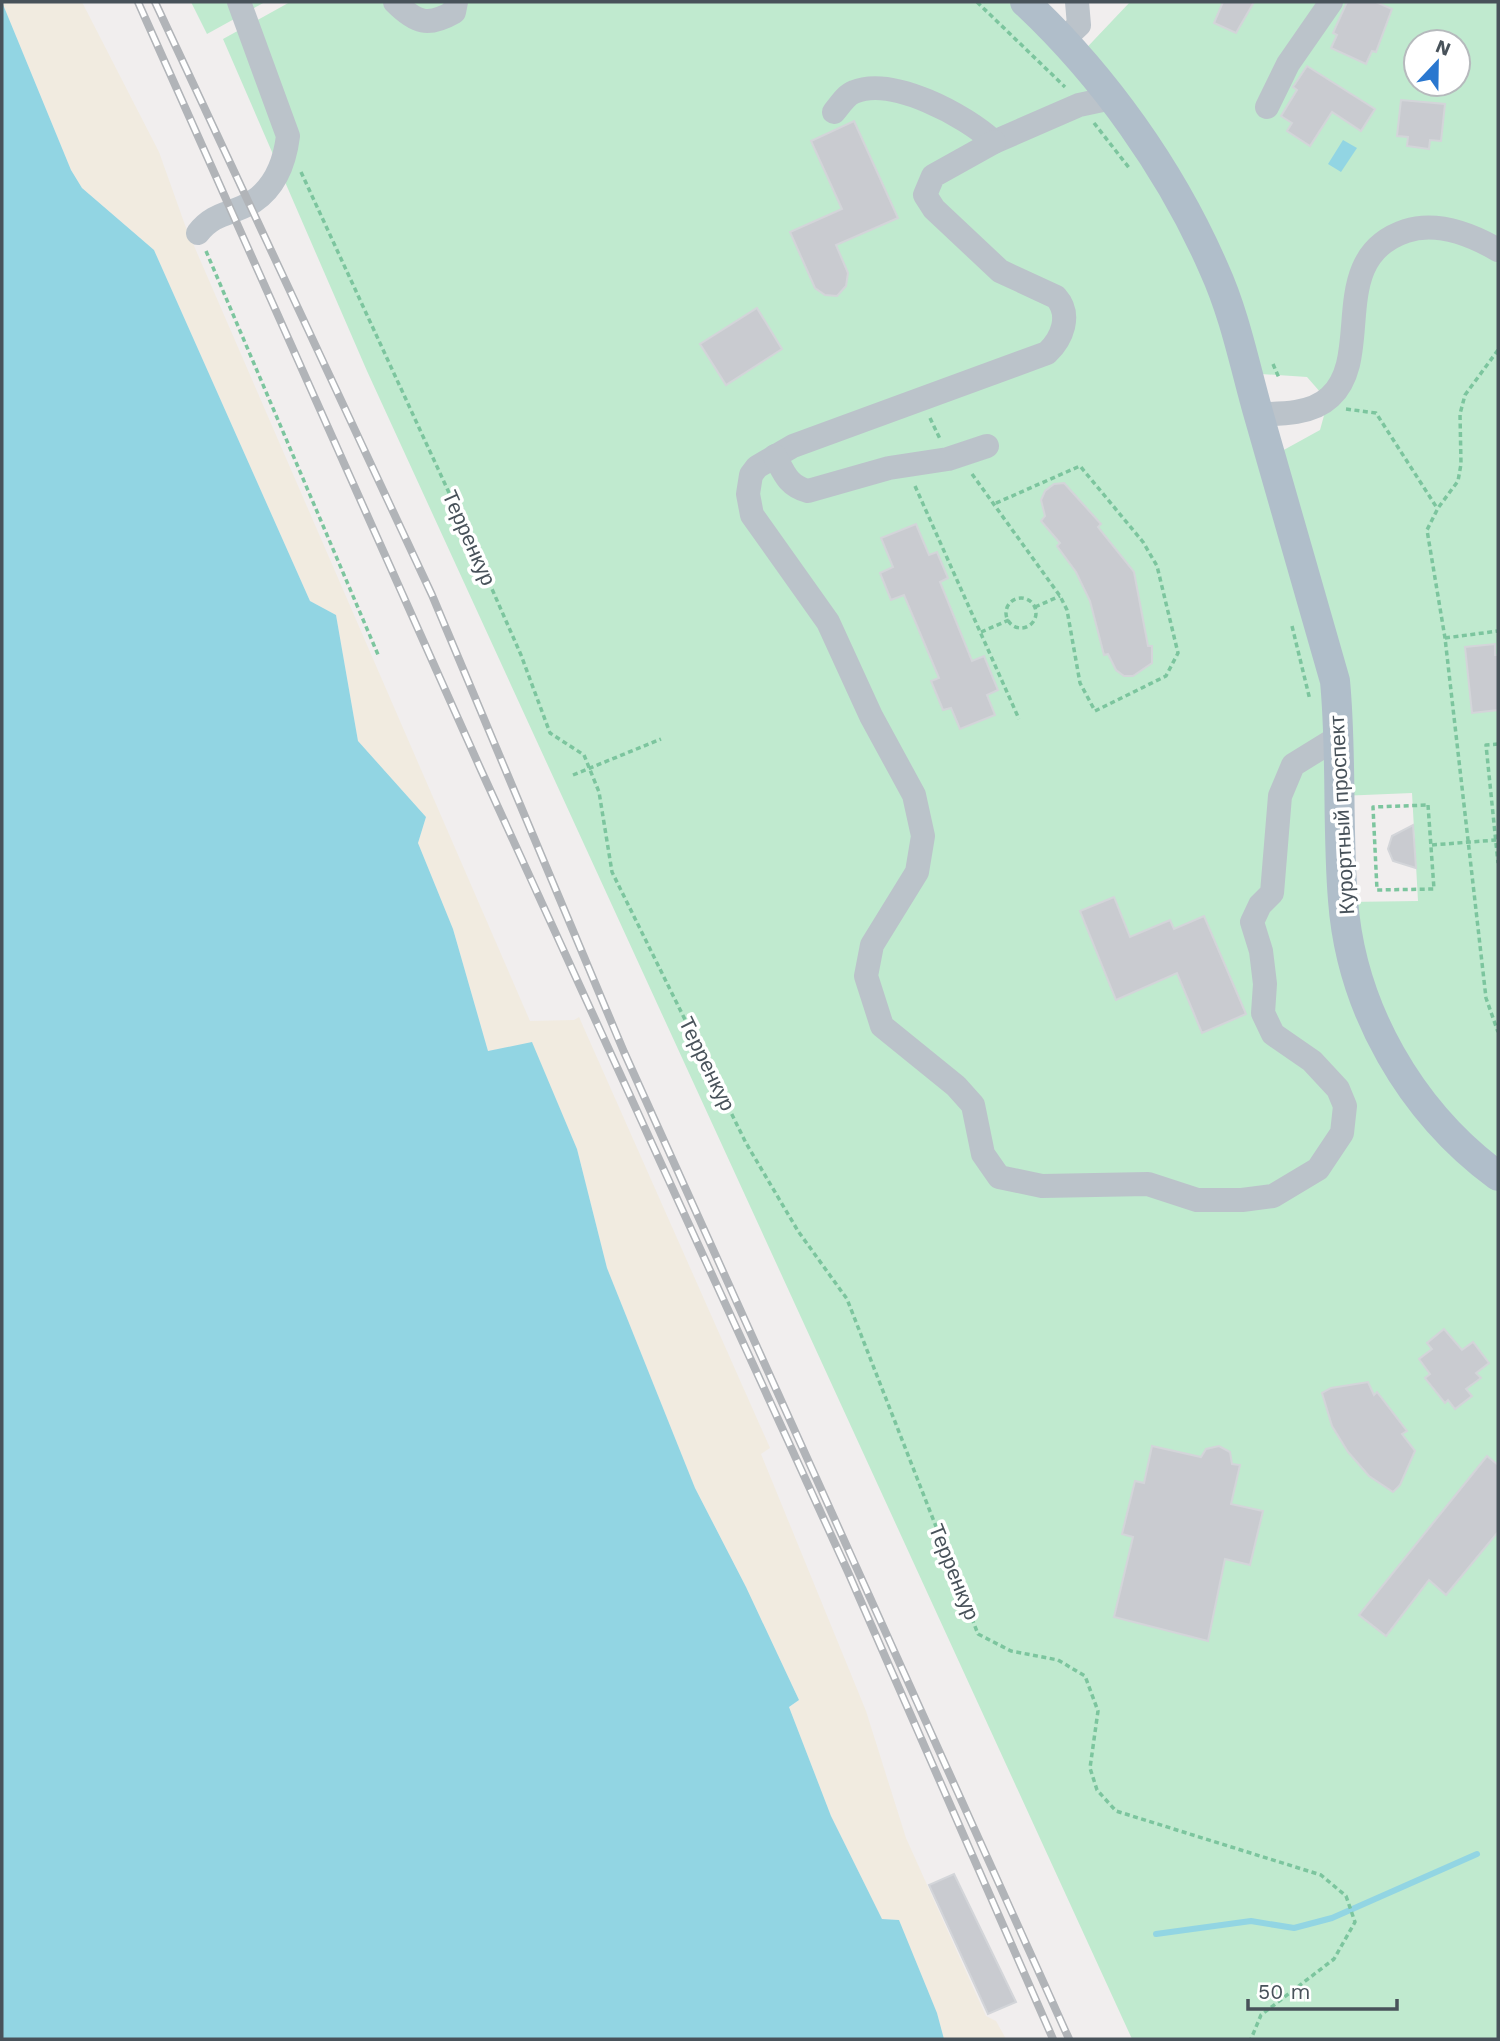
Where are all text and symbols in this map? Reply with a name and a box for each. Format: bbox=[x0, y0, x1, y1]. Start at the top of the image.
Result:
north arrow bbox=[1402, 28, 1472, 98]
text: N bbox=[1432, 34, 1454, 61]
street label: Терренкур bbox=[437, 486, 501, 589]
street label: Курортный проспект bbox=[1324, 714, 1359, 915]
street label: Терренкур bbox=[674, 1013, 741, 1115]
street label: Терренкур bbox=[924, 1520, 985, 1623]
scale bar bbox=[1248, 1968, 1397, 2012]
text: 50 m bbox=[1258, 1979, 1310, 2004]

